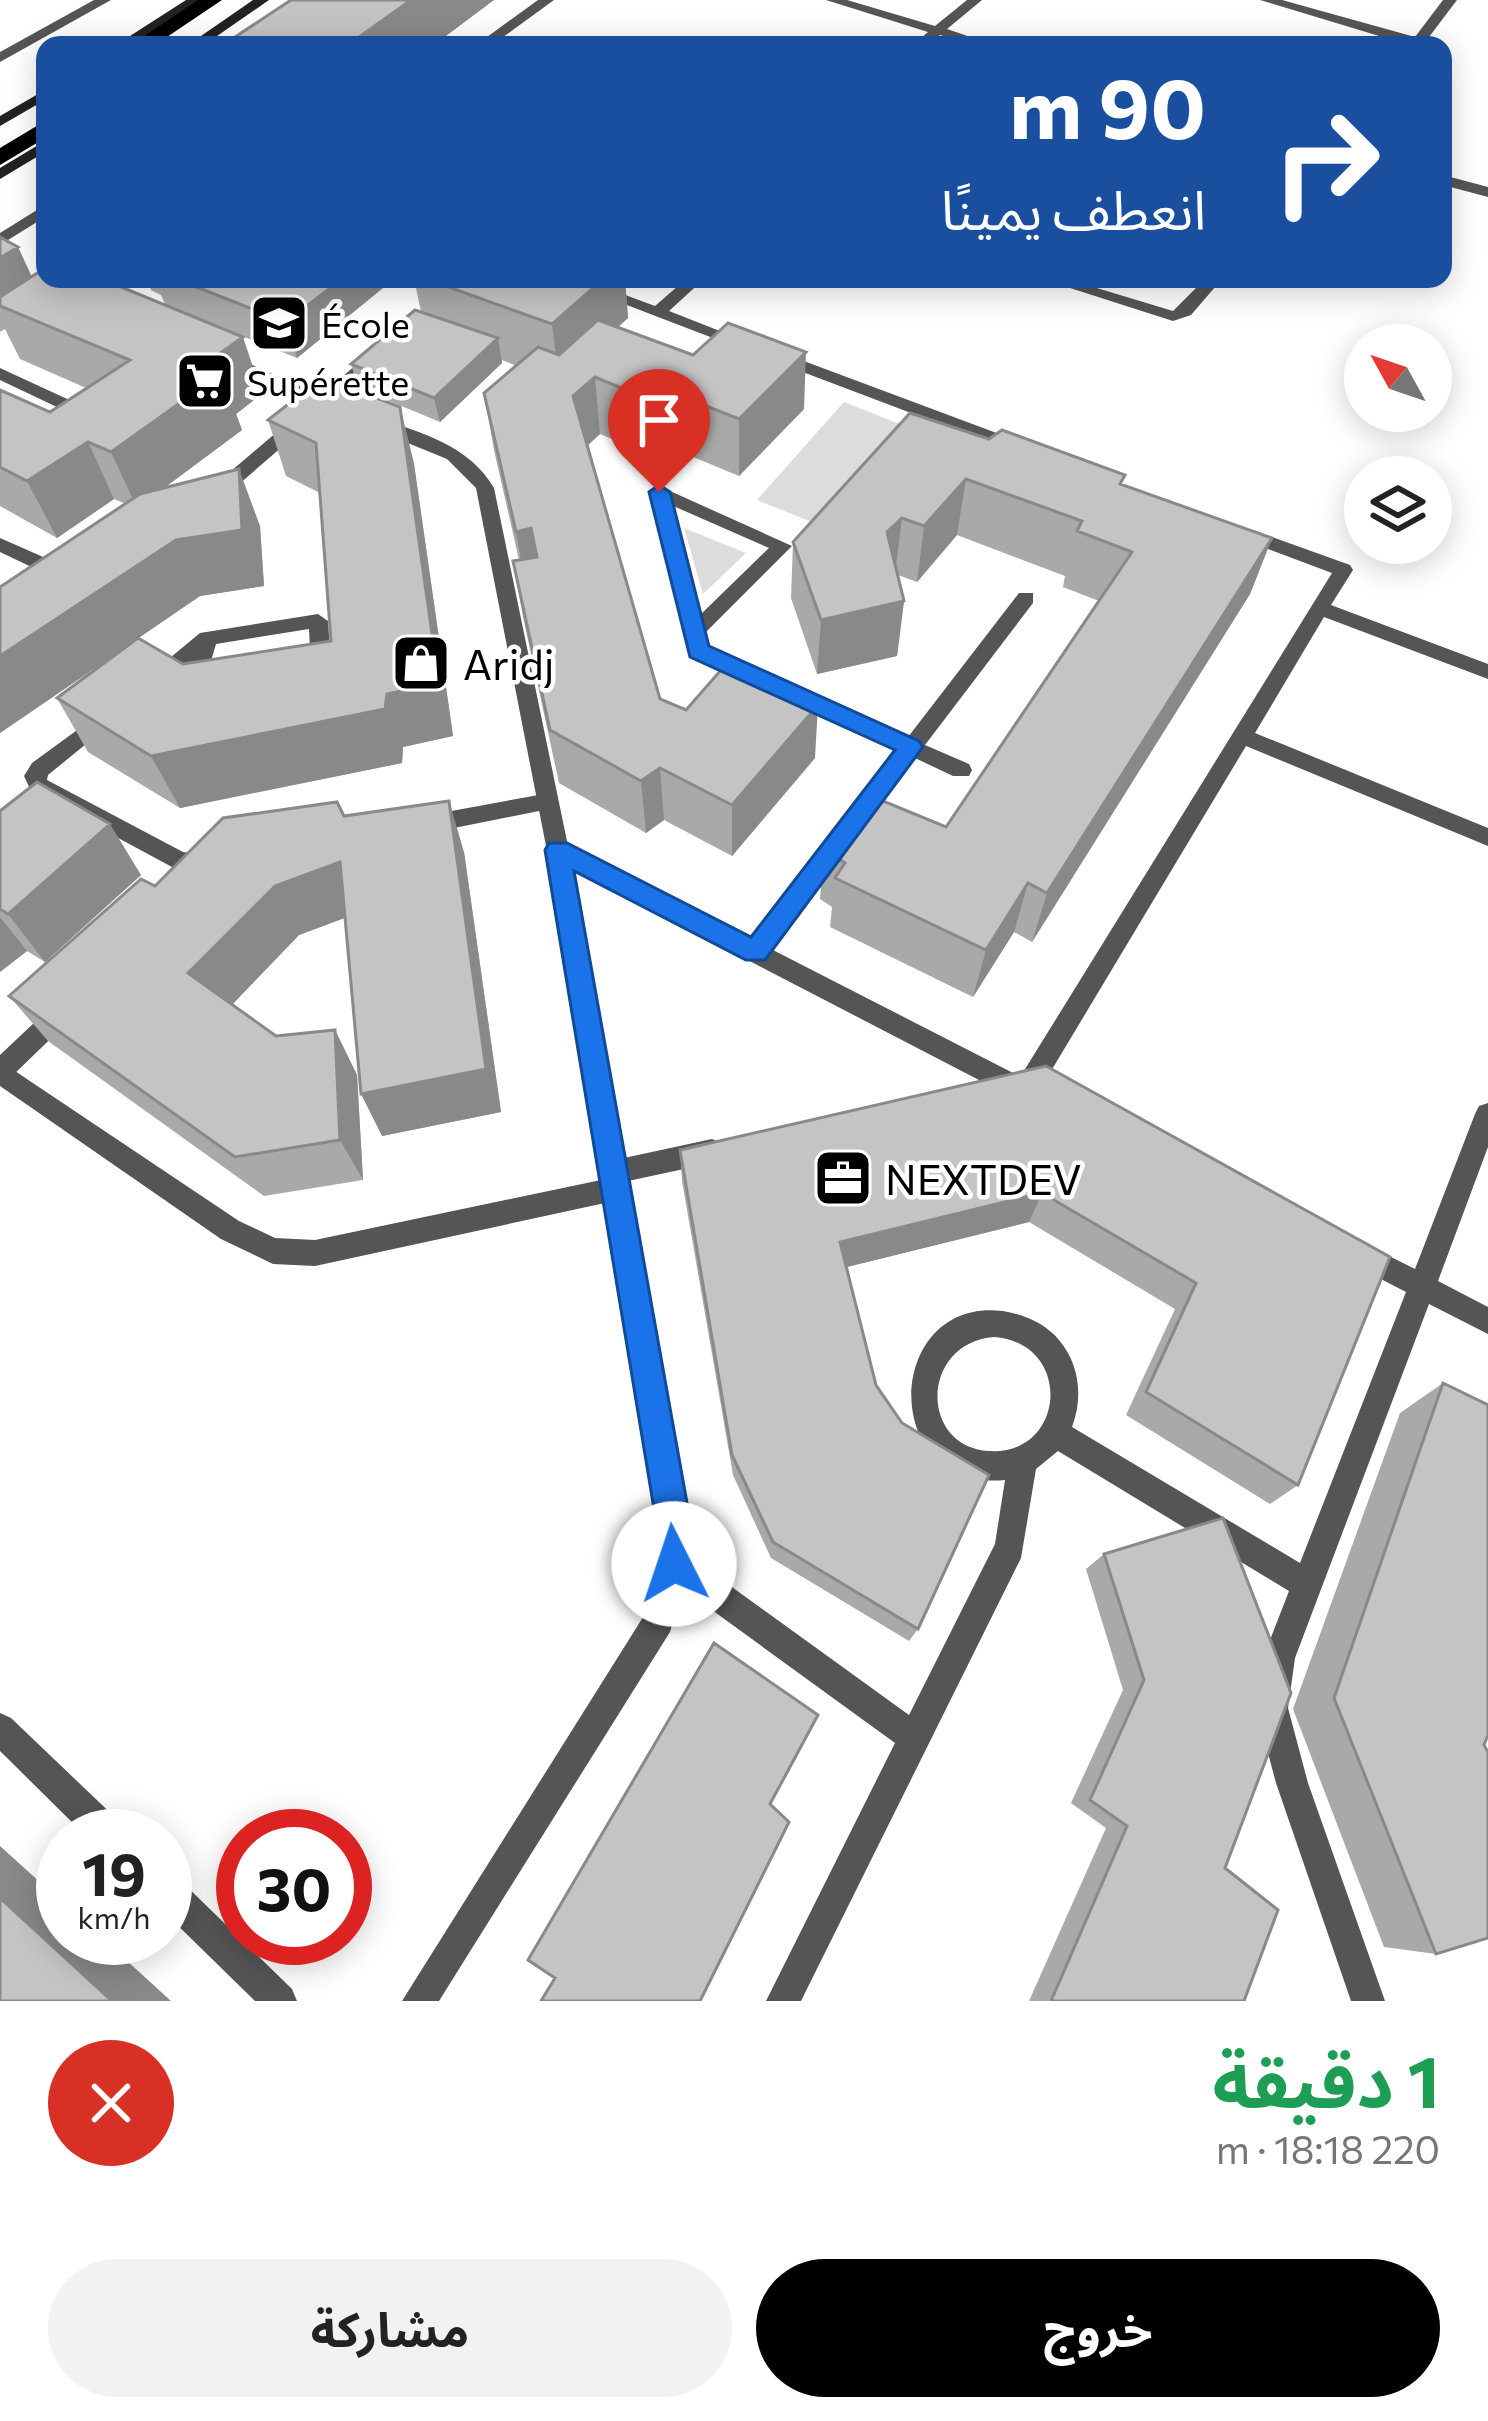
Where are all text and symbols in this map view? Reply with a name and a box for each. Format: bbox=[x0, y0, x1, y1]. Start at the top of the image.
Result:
text: 90 m bbox=[1009, 54, 1206, 156]
icon: right bbox=[1248, 84, 1404, 240]
text: انعطف يمينًا bbox=[941, 175, 1206, 241]
school or university icon: École bbox=[248, 292, 310, 354]
place label: École bbox=[321, 301, 410, 345]
north arrow bbox=[1344, 324, 1452, 432]
map controls bbox=[1344, 324, 1452, 564]
supermarket icon: Supérette bbox=[174, 350, 236, 412]
place label: Supérette bbox=[247, 359, 409, 403]
pin bbox=[608, 369, 710, 492]
icon: arrive bbox=[626, 387, 692, 453]
button: layers bbox=[1344, 456, 1452, 564]
shop icon: Aridj bbox=[390, 632, 452, 694]
place label: Aridj bbox=[463, 637, 555, 689]
office icon: NEXTDEV bbox=[812, 1147, 874, 1209]
place label: NEXTDEV bbox=[885, 1152, 1082, 1204]
position arrow bbox=[611, 1501, 737, 1627]
speed limit sign: 30 bbox=[216, 1809, 372, 1965]
text: 19 bbox=[82, 1835, 146, 1908]
text: km/h bbox=[78, 1898, 150, 1935]
text: 1 دقيقة bbox=[1213, 2035, 1440, 2123]
button: close bbox=[48, 2040, 174, 2166]
text: 220 m · 18:18 bbox=[1216, 2124, 1440, 2172]
button: مشاركة bbox=[48, 2259, 732, 2397]
button: خروج bbox=[756, 2259, 1440, 2397]

